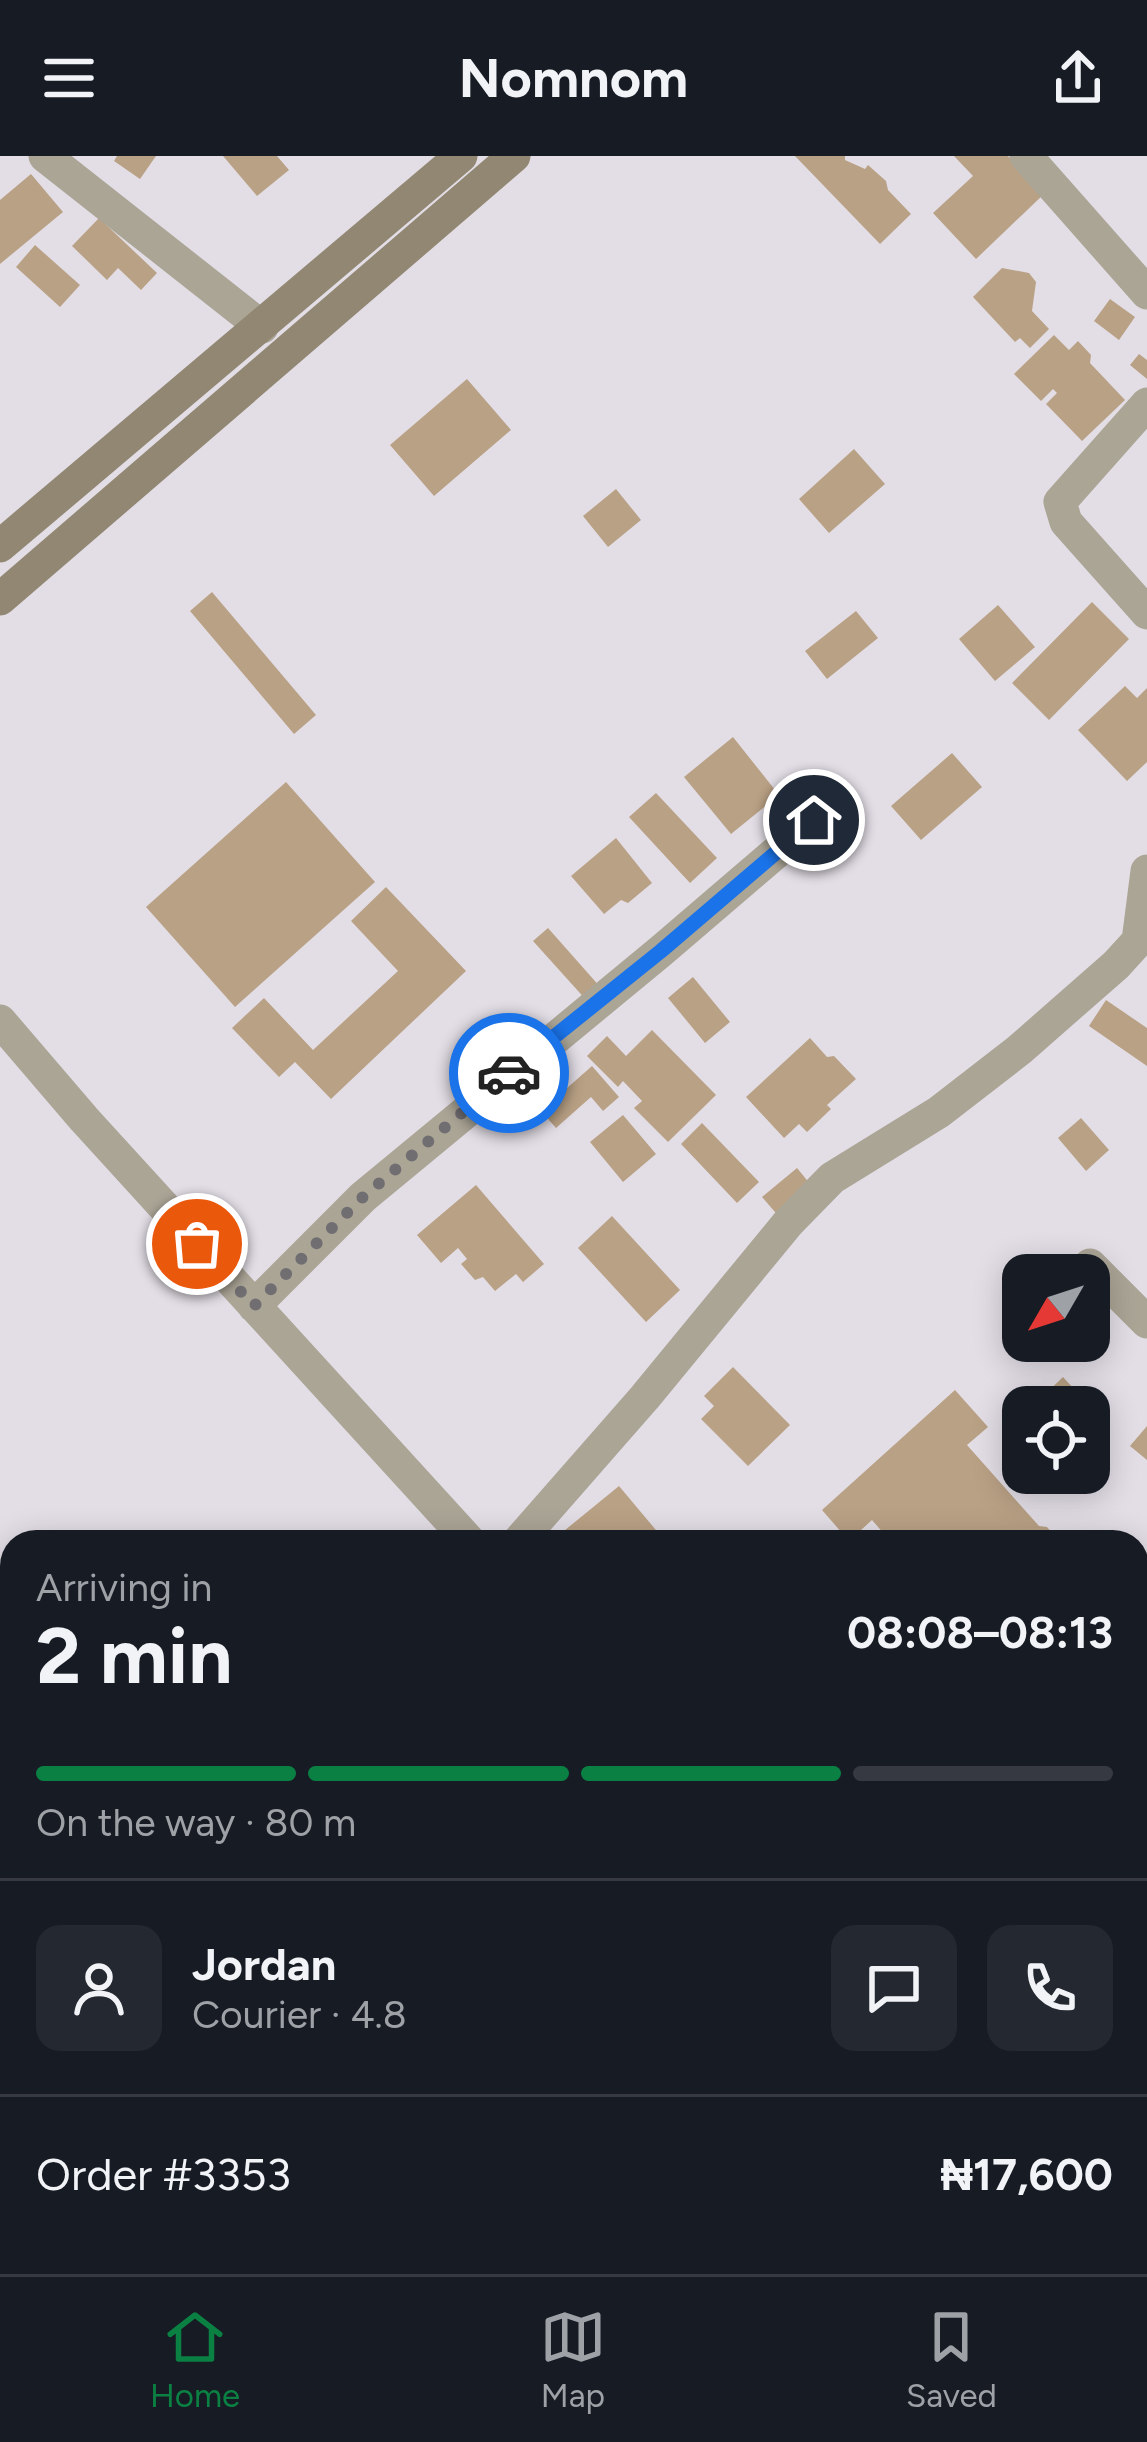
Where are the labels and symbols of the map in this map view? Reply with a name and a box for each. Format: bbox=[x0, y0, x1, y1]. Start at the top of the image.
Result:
pin bbox=[763, 769, 865, 871]
courier bbox=[449, 1013, 569, 1133]
pin bbox=[146, 1193, 248, 1295]
north arrow bbox=[1002, 1254, 1110, 1362]

